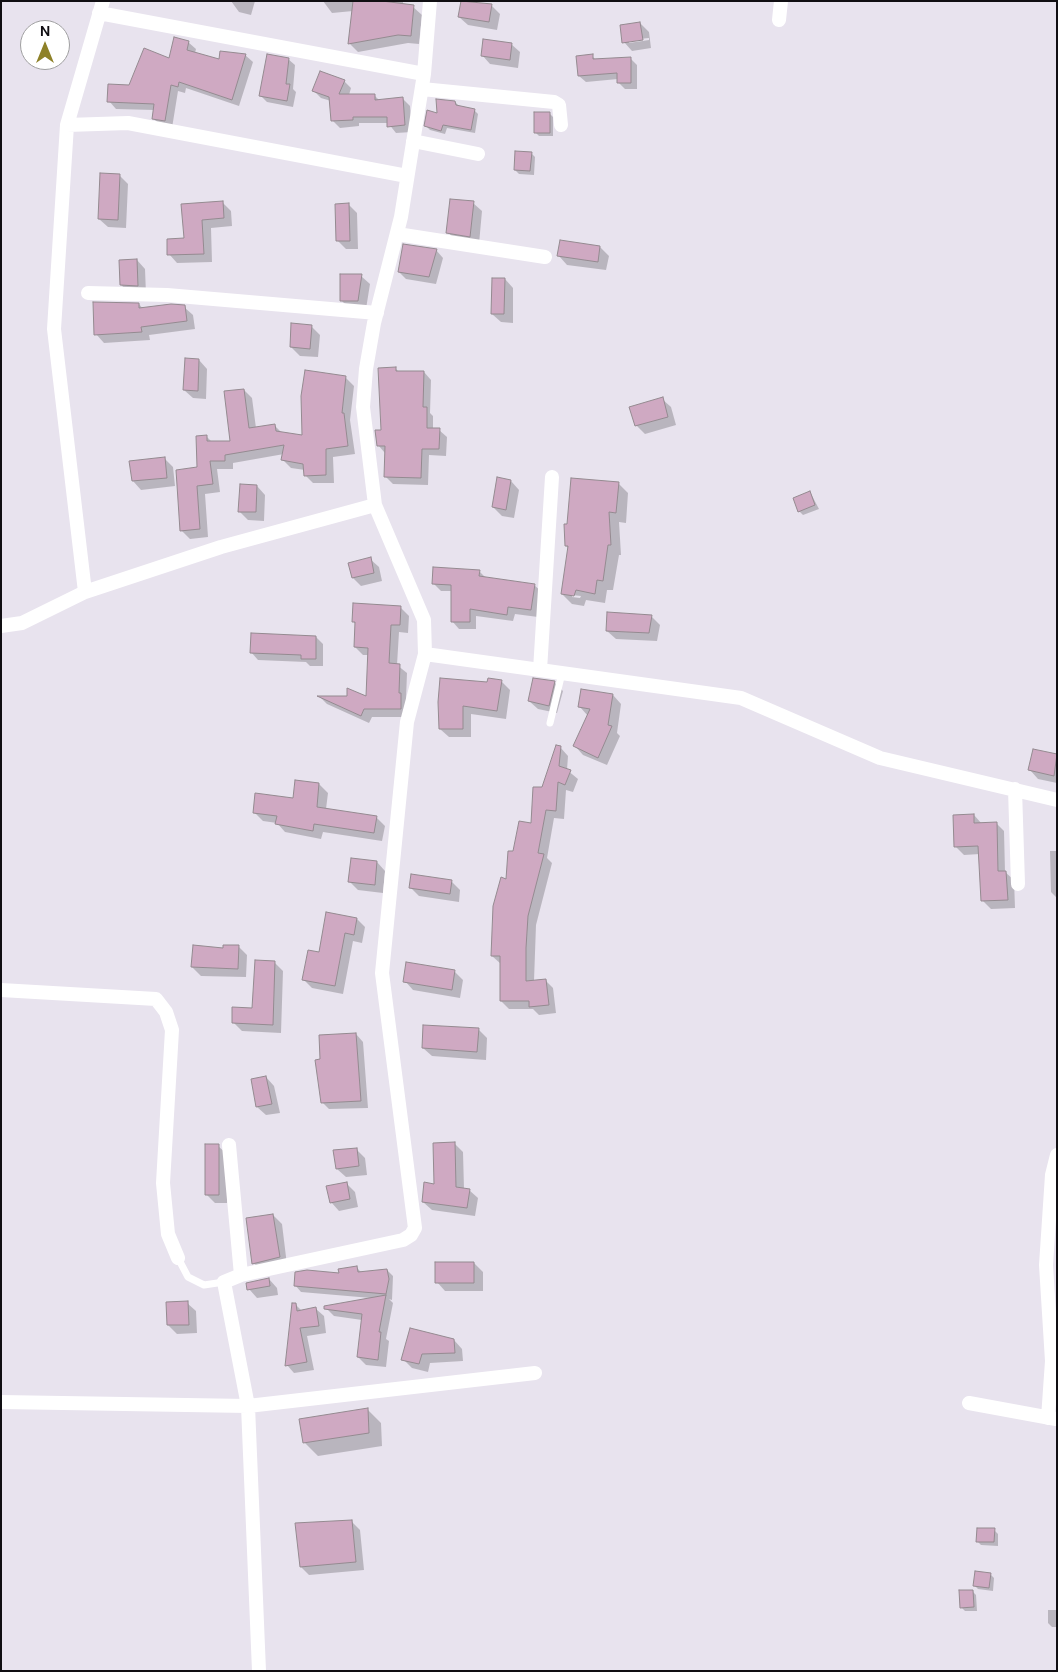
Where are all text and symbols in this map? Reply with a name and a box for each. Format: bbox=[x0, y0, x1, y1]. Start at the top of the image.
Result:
north arrow bbox=[20, 20, 70, 70]
text: N bbox=[40, 22, 50, 40]

